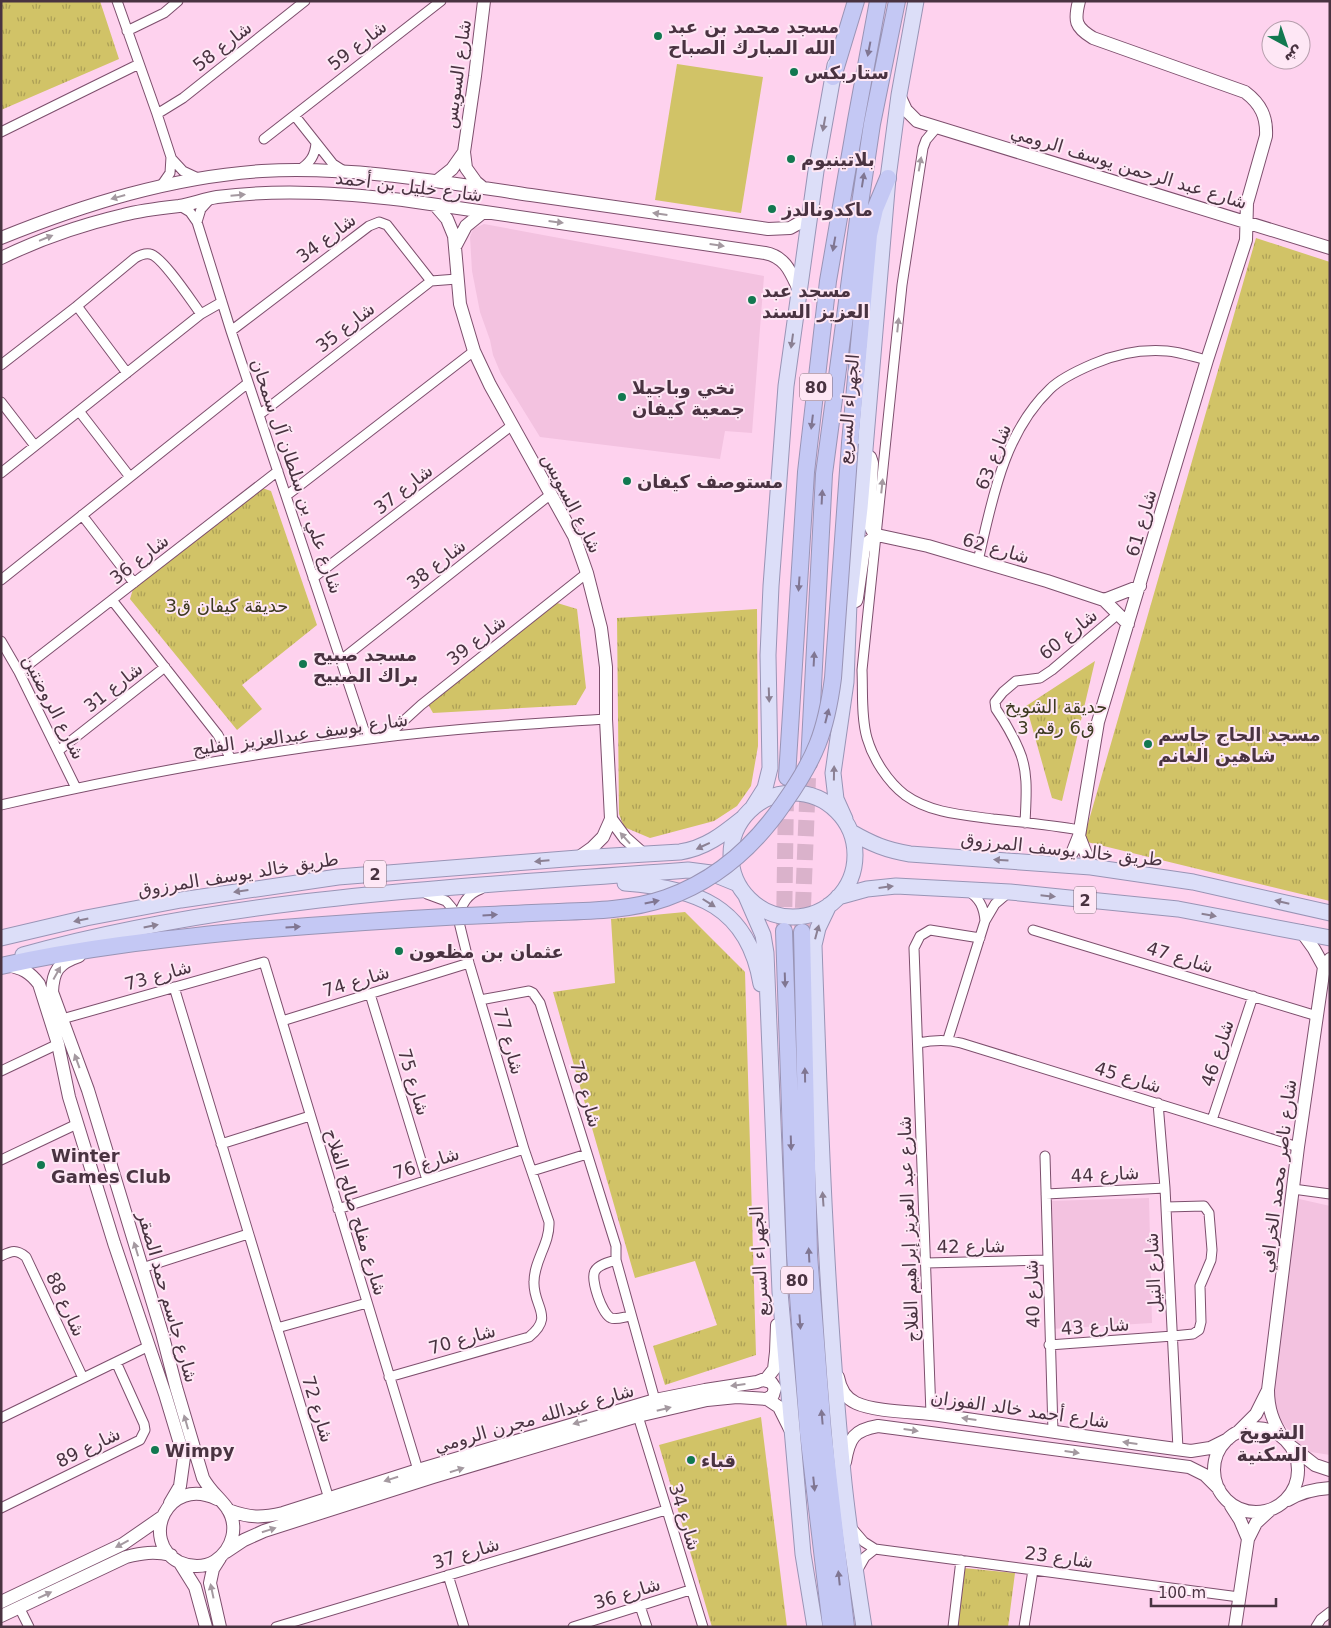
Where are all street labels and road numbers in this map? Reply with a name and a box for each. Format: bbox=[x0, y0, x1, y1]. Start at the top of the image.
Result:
street label: شارع 59 bbox=[323, 16, 391, 75]
street label: شارع 58 bbox=[188, 17, 256, 76]
street label: شارع السويس bbox=[439, 18, 476, 130]
street label: شارع عبد الرحمن يوسف الرومي bbox=[1008, 121, 1250, 214]
street label: شارع خليل بن أحمد bbox=[334, 166, 484, 206]
street label: شارع 34 bbox=[292, 209, 360, 268]
street label: شارع 35 bbox=[311, 298, 379, 357]
street label: الجهراء السريع bbox=[833, 353, 864, 465]
street label: شارع علي بن سلطان آل سمحان bbox=[246, 355, 348, 597]
road number: 80 bbox=[800, 374, 832, 401]
street label: شارع 63 bbox=[971, 421, 1016, 493]
street label: شارع السويس bbox=[537, 449, 606, 557]
street label: شارع 37 bbox=[369, 460, 437, 519]
street label: شارع 61 bbox=[1121, 487, 1162, 559]
street label: شارع 62 bbox=[960, 528, 1032, 569]
street label: شارع 36 bbox=[105, 530, 173, 589]
street label: شارع 38 bbox=[402, 535, 470, 594]
street label: شارع 60 bbox=[1035, 604, 1102, 665]
street label: 39 شارع bbox=[442, 611, 510, 670]
street label: شارع الروضتين bbox=[18, 651, 89, 763]
street label: شارع 31 bbox=[79, 658, 147, 717]
street label: شارع يوسف عبدالعزيز الفليج bbox=[191, 708, 409, 761]
street label: طريق خالد يوسف المرزوق bbox=[960, 828, 1164, 871]
street label: طريق خالد يوسف المرزوق bbox=[136, 848, 340, 901]
road number: 2 bbox=[364, 861, 386, 888]
road number: 2 bbox=[1074, 886, 1096, 914]
street label: شارع 47 bbox=[1144, 937, 1216, 978]
street label: شارع 73 bbox=[122, 955, 194, 996]
street label: شارع 74 bbox=[320, 961, 392, 1002]
street label: شارع 77 bbox=[488, 1005, 529, 1077]
street label: شارع 46 bbox=[1196, 1017, 1239, 1089]
street label: شارع 75 bbox=[393, 1046, 434, 1118]
street label: شارع 45 bbox=[1092, 1057, 1164, 1098]
street label: شارع 78 bbox=[565, 1058, 606, 1130]
street label: شارع ناصر محمد الخرافي bbox=[1256, 1078, 1301, 1274]
street label: شارع عبد العزيز إبراهيم الفلاج bbox=[894, 1115, 923, 1342]
street label: شارع مفلح صالح الفلاح bbox=[320, 1126, 391, 1298]
street label: شارع 76 bbox=[390, 1142, 462, 1185]
street label: شارع 44 bbox=[1070, 1162, 1140, 1187]
street label: الجهراء السريع bbox=[746, 1205, 773, 1317]
street label: شارع جاسم حمد الصقر bbox=[132, 1208, 202, 1385]
street label: شارع النيل bbox=[1140, 1232, 1167, 1314]
street label: شارع 42 bbox=[937, 1235, 1006, 1258]
street label: شارع 40 bbox=[1020, 1259, 1045, 1329]
road number: 80 bbox=[781, 1266, 813, 1294]
street label: شارع 88 bbox=[41, 1268, 90, 1340]
street label: شارع 43 bbox=[1060, 1313, 1130, 1340]
street label: شارع 70 bbox=[426, 1319, 498, 1360]
street label: شارع 72 bbox=[297, 1373, 338, 1445]
street label: شارع عبدالله مجرن الرومي bbox=[432, 1379, 637, 1458]
street label: شارع أحمد خالد الفوزان bbox=[929, 1385, 1111, 1433]
street label: شارع 89 bbox=[53, 1423, 124, 1472]
street label: شارع 34 bbox=[664, 1481, 705, 1553]
street label: شارع 37 bbox=[430, 1533, 502, 1574]
street label: شارع 23 bbox=[1023, 1542, 1094, 1573]
street label: شارع 36 bbox=[591, 1573, 663, 1614]

